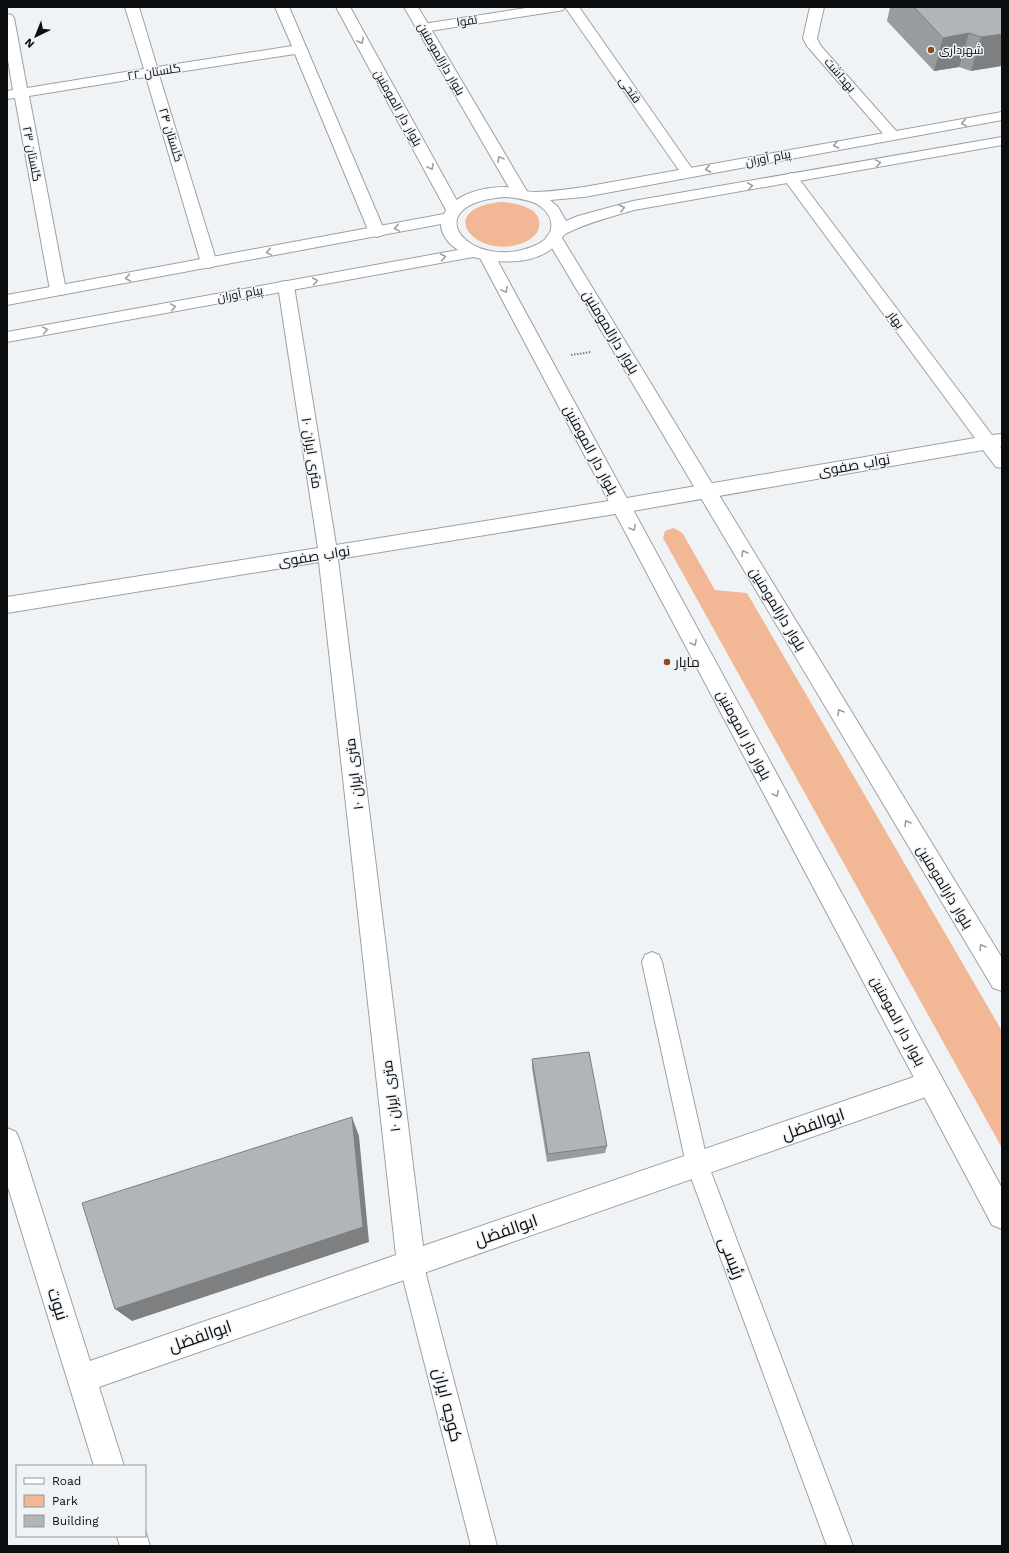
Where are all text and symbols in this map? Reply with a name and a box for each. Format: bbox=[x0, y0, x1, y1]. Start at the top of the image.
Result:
street label: تقوا bbox=[456, 12, 479, 30]
north arrow bbox=[16, 16, 56, 56]
street label: بلوار دارالمومنین bbox=[415, 20, 467, 98]
text: N bbox=[22, 35, 37, 50]
one-way arrow bbox=[357, 37, 364, 44]
place label: شهرداری bbox=[939, 43, 983, 57]
marker: شهرداری bbox=[926, 45, 936, 55]
street label: بهداشت bbox=[821, 55, 859, 95]
street label: گلستان ۲۲ bbox=[126, 61, 182, 83]
street label: بلوار دار المومنین bbox=[371, 67, 425, 149]
street label: فتحی bbox=[616, 74, 644, 106]
street label: گلستان ۲۴ bbox=[156, 106, 186, 164]
one-way arrow bbox=[960, 118, 967, 127]
street label: گلستان ۲۳ bbox=[20, 125, 44, 183]
one-way arrow bbox=[832, 141, 839, 149]
street label: پیام آوران bbox=[744, 147, 793, 171]
one-way arrow bbox=[498, 156, 505, 163]
one-way arrow bbox=[875, 159, 881, 167]
one-way arrow bbox=[426, 163, 433, 170]
one-way arrow bbox=[705, 164, 711, 173]
one-way arrow bbox=[747, 182, 753, 190]
one-way arrow bbox=[619, 205, 625, 213]
one-way arrow bbox=[394, 223, 400, 232]
one-way arrow bbox=[266, 247, 272, 255]
one-way arrow bbox=[440, 253, 446, 262]
one-way arrow bbox=[125, 273, 131, 281]
one-way arrow bbox=[312, 277, 318, 285]
street label: پیام آوران bbox=[216, 283, 265, 307]
one-way arrow bbox=[501, 286, 508, 293]
street label: بلوار دارالمومنین bbox=[580, 287, 642, 377]
one-way arrow bbox=[170, 303, 176, 311]
street label: بهار bbox=[884, 308, 907, 331]
one-way arrow bbox=[42, 326, 48, 335]
street label: بلوار دار المومنین bbox=[561, 402, 621, 498]
street label: ۱۰ متری ایران bbox=[298, 416, 326, 490]
street label: نواب صفوی bbox=[817, 451, 891, 479]
one-way arrow bbox=[628, 524, 635, 531]
street label: نواب صفوی bbox=[277, 542, 351, 570]
one-way arrow bbox=[741, 550, 748, 557]
street label: بلوار دارالمومنین bbox=[747, 564, 809, 654]
one-way arrow bbox=[690, 639, 697, 646]
place label: ماپار bbox=[674, 654, 700, 672]
marker: ماپار bbox=[662, 657, 672, 667]
street label: بلوار دار المومنین bbox=[714, 687, 774, 783]
one-way arrow bbox=[837, 709, 845, 716]
street label: ۱۰ متری ایران bbox=[342, 737, 366, 811]
one-way arrow bbox=[771, 790, 779, 797]
one-way arrow bbox=[905, 820, 912, 827]
street label: بلوار دارالمومنین bbox=[914, 842, 976, 932]
one-way arrow bbox=[979, 944, 986, 951]
street label: بلوار دار المومنین bbox=[868, 973, 928, 1069]
street label: ۱۰ متری ایران bbox=[379, 1059, 403, 1133]
street label: ابوالفضل bbox=[779, 1104, 848, 1145]
street label: ابوالفضل bbox=[472, 1210, 541, 1251]
street label: رئیسی bbox=[714, 1234, 749, 1282]
street label: نبوت bbox=[42, 1285, 73, 1323]
street label: ابوالفضل bbox=[166, 1316, 235, 1357]
street label: کوچه ایران bbox=[427, 1366, 467, 1445]
legend bbox=[16, 1465, 146, 1537]
text: Road bbox=[52, 1474, 81, 1488]
text: Park bbox=[52, 1494, 78, 1508]
text: Building bbox=[52, 1514, 99, 1528]

